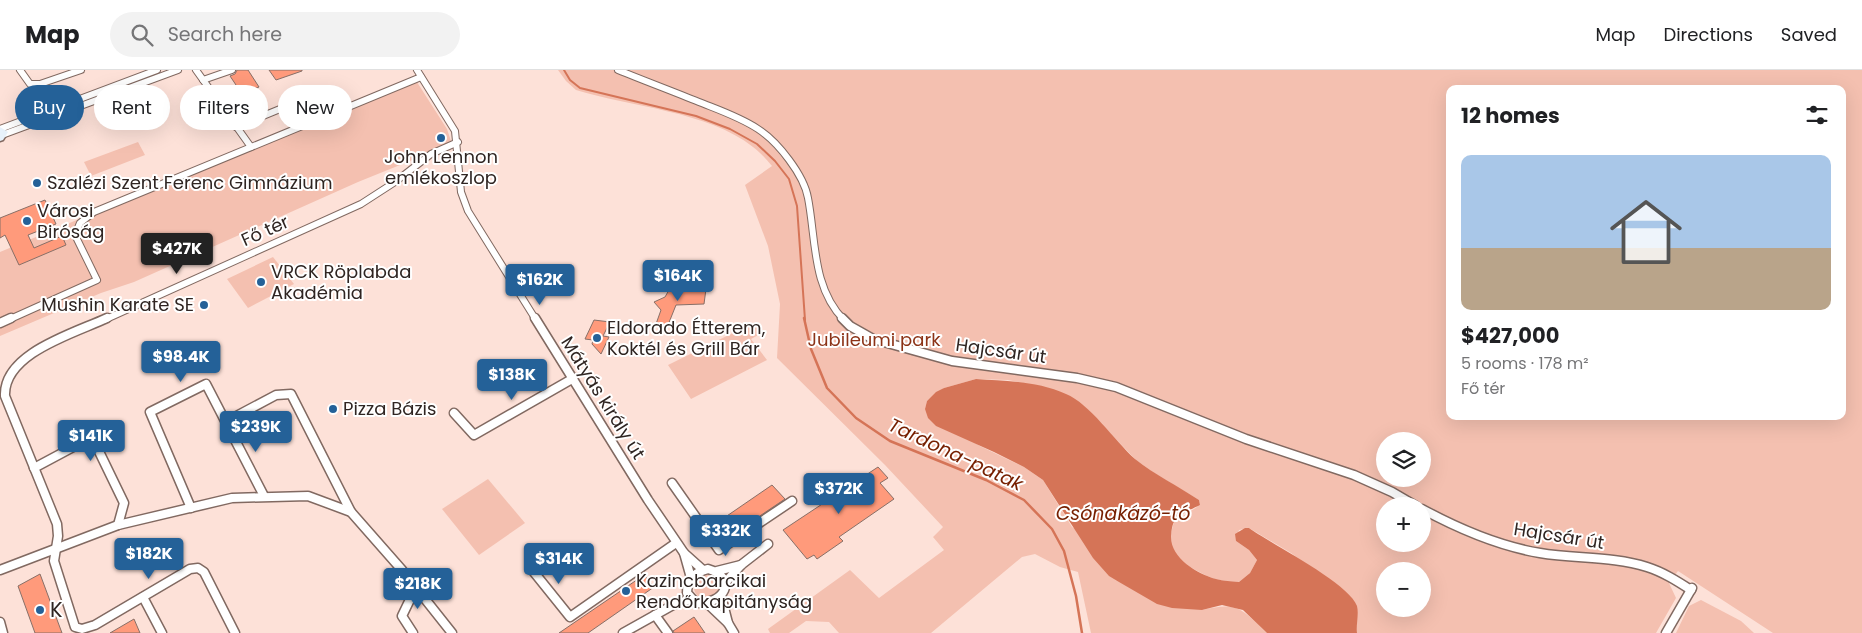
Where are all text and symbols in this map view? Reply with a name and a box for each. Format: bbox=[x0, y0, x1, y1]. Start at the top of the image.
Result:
search box bbox=[110, 12, 460, 57]
text: Map bbox=[25, 18, 80, 51]
icon: search bbox=[128, 21, 156, 49]
text: Search here bbox=[168, 21, 282, 48]
text: Map bbox=[1596, 22, 1635, 47]
text: Directions bbox=[1663, 22, 1753, 47]
text: Saved bbox=[1781, 22, 1837, 47]
chip: Buy bbox=[15, 85, 84, 130]
chip: Rent bbox=[94, 85, 170, 130]
chip: Filters bbox=[180, 85, 268, 130]
chip: New bbox=[278, 85, 352, 130]
text: 12 homes bbox=[1461, 101, 1560, 130]
icon: filters bbox=[1803, 101, 1831, 129]
marker: John Lennon emlékoszlop bbox=[435, 132, 447, 144]
place label: John Lennon emlékoszlop bbox=[384, 144, 498, 190]
place label: Szalézi Szent Ferenc Gimnázium bbox=[47, 170, 332, 195]
marker: Szalézi Szent Ferenc Gimnázium bbox=[31, 177, 43, 189]
icon: home bbox=[1601, 187, 1691, 277]
place label: Városi Biróság bbox=[37, 198, 104, 244]
street label: Fő tér bbox=[237, 209, 293, 252]
marker: Városi Biróság bbox=[21, 215, 33, 227]
pin: $427K bbox=[142, 232, 212, 275]
text: $427K bbox=[152, 237, 202, 260]
place label: VRCK Röplabda Akadémia bbox=[271, 259, 411, 305]
pin: $164K bbox=[643, 260, 713, 302]
pin: $162K bbox=[505, 264, 575, 306]
text: $164K bbox=[654, 264, 702, 287]
text: $162K bbox=[516, 268, 564, 291]
marker: VRCK Röplabda Akadémia bbox=[255, 276, 267, 288]
place label: Mushin Karate SE bbox=[41, 292, 194, 317]
marker: Mushin Karate SE bbox=[198, 299, 210, 311]
place label: Eldorado Étterem, Koktél és Grill Bár bbox=[607, 315, 766, 361]
text: $427,000 bbox=[1461, 321, 1559, 350]
park label: Jubileumi park bbox=[808, 327, 941, 352]
street label: Mátyás király út bbox=[556, 331, 651, 464]
marker: Eldorado Étterem, Koktél és Grill Bár bbox=[591, 332, 603, 344]
street label: Hajcsár út bbox=[954, 332, 1048, 369]
pin: $98.4K bbox=[140, 340, 222, 383]
text: $98.4K bbox=[152, 345, 210, 368]
text: 5 rooms · 178 m² bbox=[1461, 352, 1589, 375]
pin: $138K bbox=[477, 358, 547, 401]
text: $138K bbox=[488, 363, 536, 386]
text: Fő tér bbox=[1461, 377, 1505, 400]
place label: Pizza Bázis bbox=[343, 396, 436, 421]
marker: Pizza Bázis bbox=[327, 403, 339, 415]
pin: $239K bbox=[221, 410, 291, 453]
water label: Tardona-patak bbox=[884, 411, 1029, 498]
text: $239K bbox=[231, 415, 281, 438]
pin: $141K bbox=[56, 420, 126, 462]
text: $141K bbox=[69, 424, 113, 447]
map controls bbox=[1376, 432, 1431, 617]
button: layers bbox=[1376, 432, 1431, 487]
pin: $372K bbox=[804, 472, 874, 515]
text: $372K bbox=[814, 477, 864, 500]
button: + bbox=[1376, 497, 1431, 552]
water label: Csónakázó-tó bbox=[1056, 500, 1190, 527]
pin: $332K bbox=[691, 514, 761, 557]
street label: Hajcsár út bbox=[1512, 516, 1606, 555]
text: $332K bbox=[701, 519, 751, 542]
pin: $182K bbox=[114, 538, 184, 580]
text: $182K bbox=[125, 542, 173, 565]
pin: $314K bbox=[524, 542, 594, 585]
text: $314K bbox=[535, 547, 583, 570]
button: − bbox=[1376, 562, 1431, 617]
pin: $218K bbox=[383, 568, 453, 610]
place label: Kazincbarcikai Rendőrkapitányság bbox=[636, 568, 812, 614]
text: $218K bbox=[394, 572, 442, 595]
marker: Kazincbarcikai Rendőrkapitányság bbox=[620, 585, 632, 597]
place label: K bbox=[50, 595, 63, 624]
marker: K bbox=[34, 604, 46, 616]

